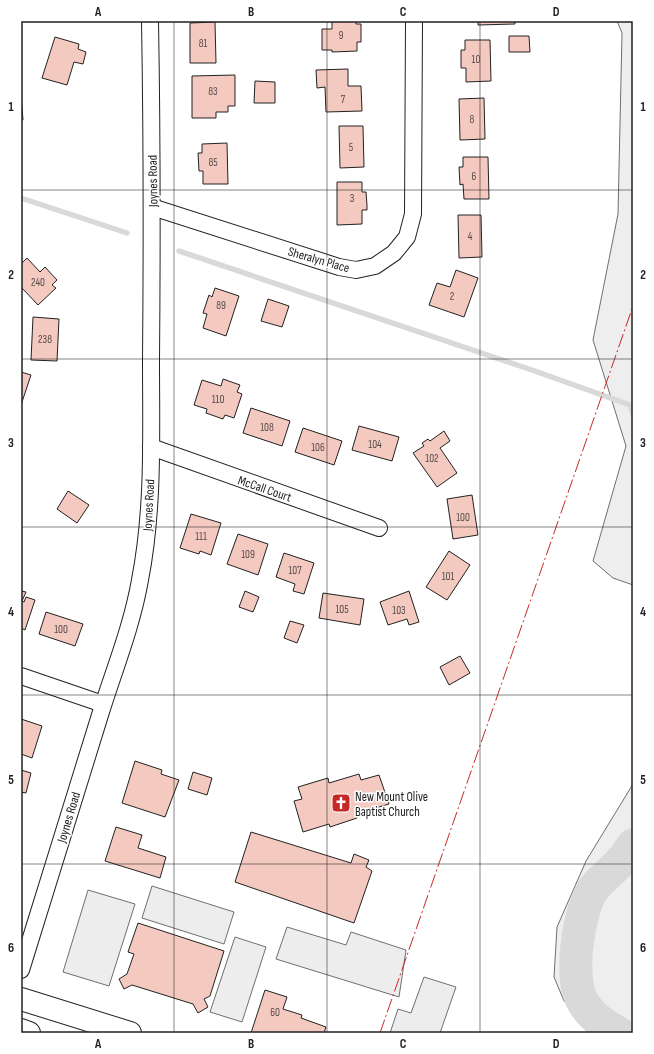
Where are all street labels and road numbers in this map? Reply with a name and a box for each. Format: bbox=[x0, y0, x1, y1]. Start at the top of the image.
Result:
street label: Joynes Road bbox=[145, 155, 161, 208]
street label: Sheralyn Place bbox=[286, 244, 351, 276]
street label: McCall Court bbox=[236, 472, 294, 506]
street label: Joynes Road bbox=[140, 479, 158, 533]
street label: Joynes Road bbox=[53, 790, 84, 846]

